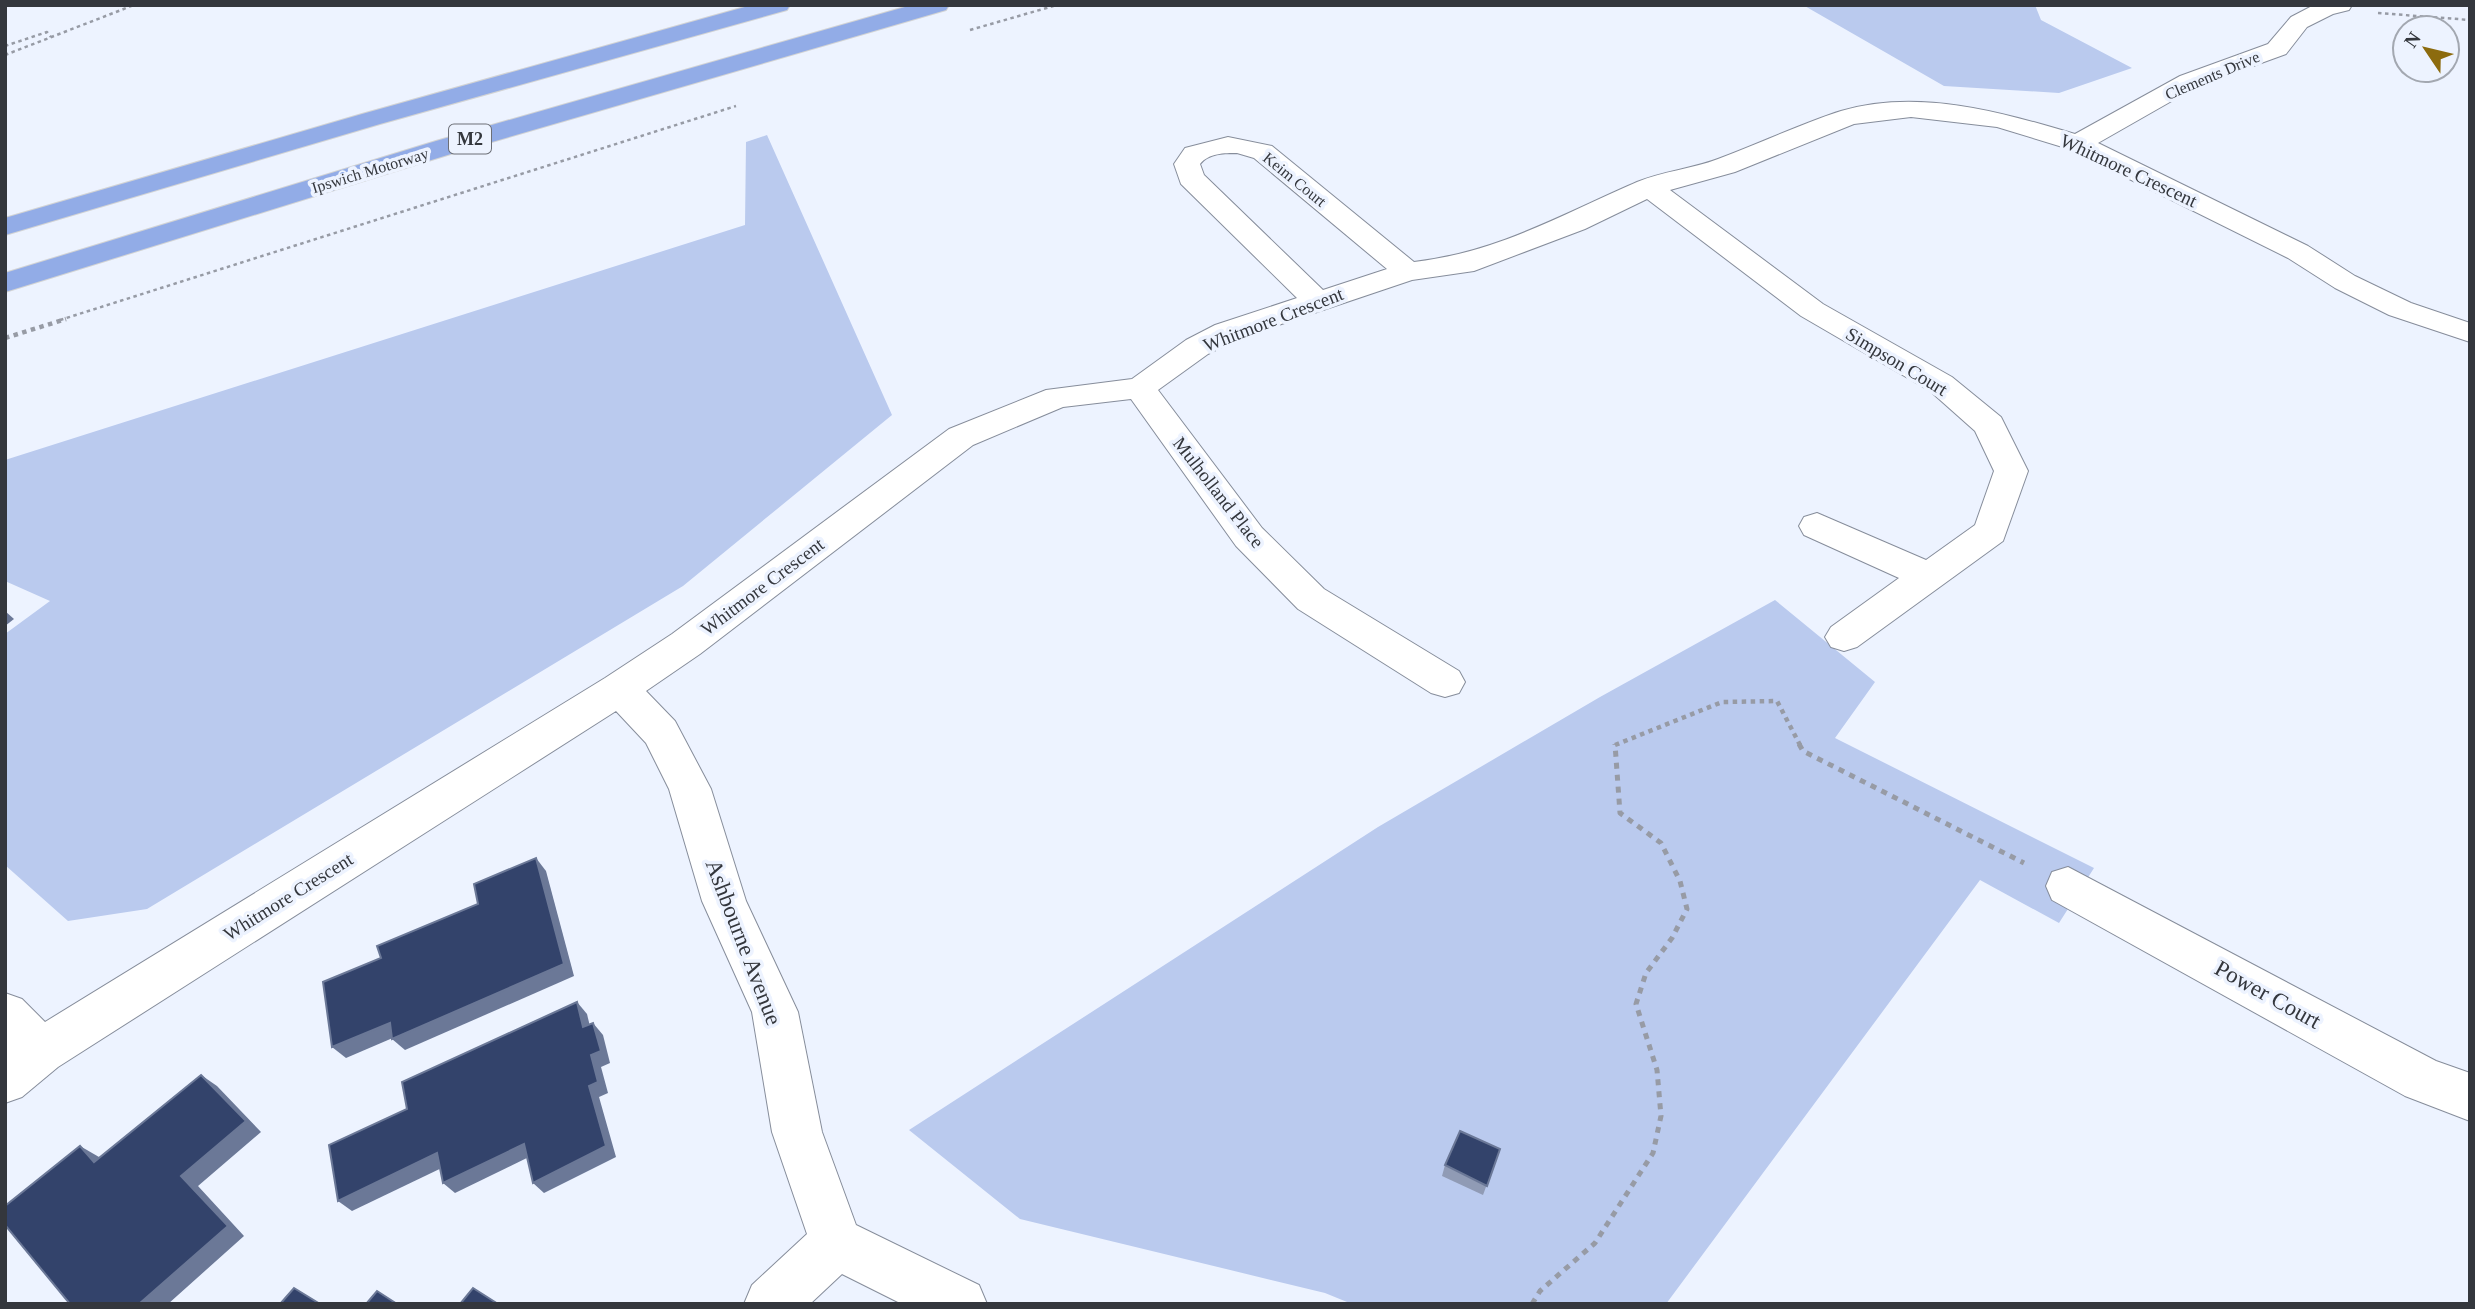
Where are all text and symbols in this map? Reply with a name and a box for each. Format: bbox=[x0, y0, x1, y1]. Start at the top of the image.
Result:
north arrow bbox=[2391, 14, 2461, 84]
text: N bbox=[2400, 28, 2425, 51]
street label: Clements Drive bbox=[2162, 48, 2262, 103]
road number: M2 bbox=[449, 124, 491, 154]
street label: Whitmore Crescent bbox=[2057, 130, 2201, 212]
street label: Ipswich Motorway bbox=[310, 145, 431, 197]
street label: Keim Court bbox=[1260, 149, 1330, 210]
street label: Whitmore Crescent bbox=[1200, 283, 1347, 356]
street label: Simpson Court bbox=[1842, 323, 1952, 400]
street label: Mulholland Place bbox=[1169, 433, 1268, 552]
street label: Whitmore Crescent bbox=[697, 533, 828, 639]
street label: Whitmore Crescent bbox=[220, 848, 357, 945]
street label: Ashbourne Avenue bbox=[700, 856, 787, 1028]
street label: Power Court bbox=[2211, 955, 2325, 1034]

